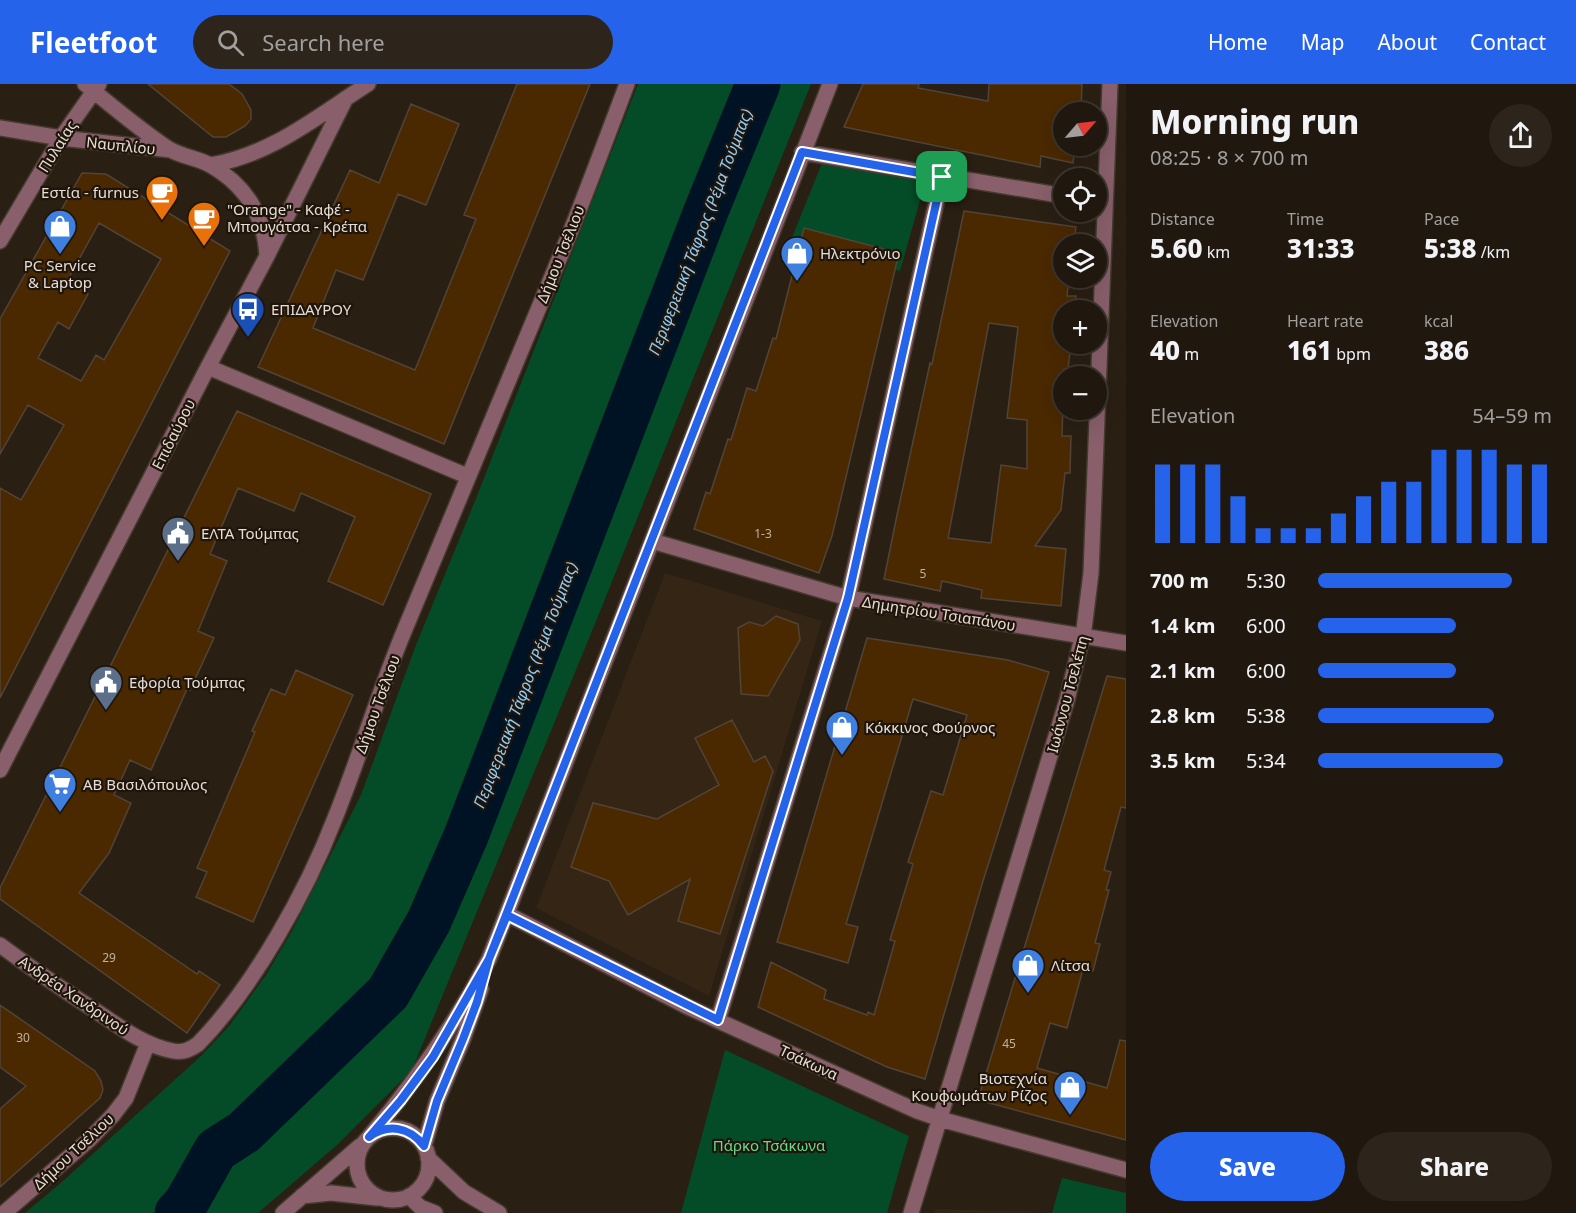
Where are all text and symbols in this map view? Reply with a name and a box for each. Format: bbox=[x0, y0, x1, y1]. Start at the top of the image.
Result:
search box bbox=[193, 15, 613, 69]
text: Fleetfoot bbox=[30, 23, 157, 61]
icon: search bbox=[214, 26, 247, 59]
text: Search here bbox=[262, 27, 385, 57]
text: Home bbox=[1208, 28, 1268, 56]
text: Map bbox=[1301, 28, 1344, 56]
text: About bbox=[1377, 28, 1437, 56]
text: Contact bbox=[1470, 28, 1546, 56]
text: Morning run bbox=[1150, 99, 1359, 144]
north arrow bbox=[1053, 102, 1107, 156]
map controls bbox=[1053, 102, 1107, 420]
button: share bbox=[1489, 104, 1552, 167]
water label: Περιφερειακή Τάφρος (Ρέμα Τούμπας) bbox=[643, 106, 757, 358]
street label: Πυλαίας bbox=[33, 116, 81, 176]
street label: Ναυπλίου bbox=[85, 131, 157, 159]
text: 08:25 · 8 × 700 m bbox=[1150, 144, 1308, 171]
pin bbox=[916, 151, 967, 202]
icon: arrive bbox=[925, 160, 958, 193]
button: locate bbox=[1053, 168, 1107, 222]
cafe icon: Εστία - furnus bbox=[144, 174, 180, 221]
place label: Εστία - furnus bbox=[41, 182, 139, 202]
place label: "Orange" - Καφέ - Μπουγάτσα - Κρέπα bbox=[227, 199, 368, 236]
cafe icon: "Orange" - Καφέ - Μπουγάτσα - Κρέπα bbox=[186, 200, 222, 247]
street label: Δήμου Τσέλιου bbox=[531, 202, 589, 306]
shop icon: PC Service & Laptop bbox=[42, 208, 78, 255]
text: Distance bbox=[1150, 208, 1215, 230]
text: Time bbox=[1287, 208, 1324, 230]
text: Pace bbox=[1424, 208, 1459, 230]
text: 5.60 bbox=[1150, 230, 1203, 266]
text: 31:33 bbox=[1287, 230, 1355, 266]
text: 5:38 bbox=[1424, 230, 1477, 266]
button: layers bbox=[1053, 234, 1107, 288]
shop icon: Ηλεκτρόνιο bbox=[779, 235, 815, 282]
text: km bbox=[1203, 241, 1230, 263]
text: /km bbox=[1477, 241, 1510, 263]
place label: Ηλεκτρόνιο bbox=[820, 243, 901, 263]
place label: PC Service & Laptop bbox=[24, 255, 96, 292]
bus stop icon: ΕΠΙΔΑΥΡΟΥ bbox=[230, 291, 266, 338]
place label: ΕΠΙΔΑΥΡΟΥ bbox=[271, 299, 352, 319]
button: + bbox=[1053, 300, 1107, 354]
text: Elevation bbox=[1150, 310, 1218, 332]
text: Heart rate bbox=[1287, 310, 1363, 332]
text: kcal bbox=[1424, 310, 1453, 332]
text: 40 bbox=[1150, 332, 1180, 368]
text: 161 bbox=[1287, 332, 1332, 368]
text: 386 bbox=[1424, 332, 1469, 368]
text: m bbox=[1180, 343, 1199, 365]
text: bpm bbox=[1332, 343, 1371, 365]
button: − bbox=[1053, 366, 1107, 420]
street label: Επιδαύρου bbox=[147, 395, 199, 473]
text: Elevation bbox=[1150, 402, 1235, 429]
text: 54–59 m bbox=[1472, 402, 1552, 429]
public building icon: ΕΛΤΑ Τούμπας bbox=[160, 515, 196, 562]
place label: ΕΛΤΑ Τούμπας bbox=[201, 523, 299, 543]
house number: 1-3 bbox=[754, 525, 772, 542]
water label: Περιφερειακή Τάφρος (Ρέμα Τούμπας) bbox=[468, 559, 582, 811]
house number: 5 bbox=[920, 565, 927, 582]
text: 700 m bbox=[1150, 567, 1209, 594]
text: 5:30 bbox=[1246, 567, 1286, 594]
street label: Δημητρίου Τσιαπάνου bbox=[861, 591, 1017, 635]
text: 1.4 km bbox=[1150, 612, 1216, 639]
text: 6:00 bbox=[1246, 612, 1286, 639]
street label: Ιωάννου Τσελέπη bbox=[1042, 633, 1092, 755]
street label: Δήμου Τσέλιου bbox=[350, 652, 404, 756]
text: 2.1 km bbox=[1150, 657, 1216, 684]
text: 6:00 bbox=[1246, 657, 1286, 684]
public building icon: Εφορία Τούμπας bbox=[88, 664, 124, 711]
place label: Εφορία Τούμπας bbox=[129, 672, 245, 692]
text: 2.8 km bbox=[1150, 702, 1216, 729]
text: 5:38 bbox=[1246, 702, 1286, 729]
shop icon: Κόκκινος Φούρνος bbox=[824, 709, 860, 756]
place label: Κόκκινος Φούρνος bbox=[865, 717, 995, 737]
text: 3.5 km bbox=[1150, 747, 1216, 774]
text: 5:34 bbox=[1246, 747, 1286, 774]
supermarket icon: ΑΒ Βασιλόπουλος bbox=[42, 766, 78, 813]
place label: ΑΒ Βασιλόπουλος bbox=[83, 774, 207, 794]
shop icon: Λίτσα bbox=[1010, 947, 1046, 994]
house number: 29 bbox=[102, 949, 116, 966]
street label: Ανδρέα Χανδρινού bbox=[15, 951, 133, 1039]
place label: Λίτσα bbox=[1051, 955, 1091, 975]
house number: 30 bbox=[16, 1029, 30, 1046]
house number: 45 bbox=[1002, 1035, 1016, 1052]
street label: Τσάκωνα bbox=[777, 1040, 842, 1084]
place label: Βιοτεχνία Κουφωμάτων Ρίζος bbox=[911, 1068, 1048, 1105]
shop icon: Βιοτεχνία Κουφωμάτων Ρίζος bbox=[1052, 1069, 1088, 1116]
street label: Δήμου Τσέλιου bbox=[28, 1108, 118, 1194]
button: Save bbox=[1150, 1132, 1345, 1201]
button: Share bbox=[1357, 1132, 1552, 1201]
park label: Πάρκο Τσάκωνα bbox=[713, 1135, 826, 1155]

